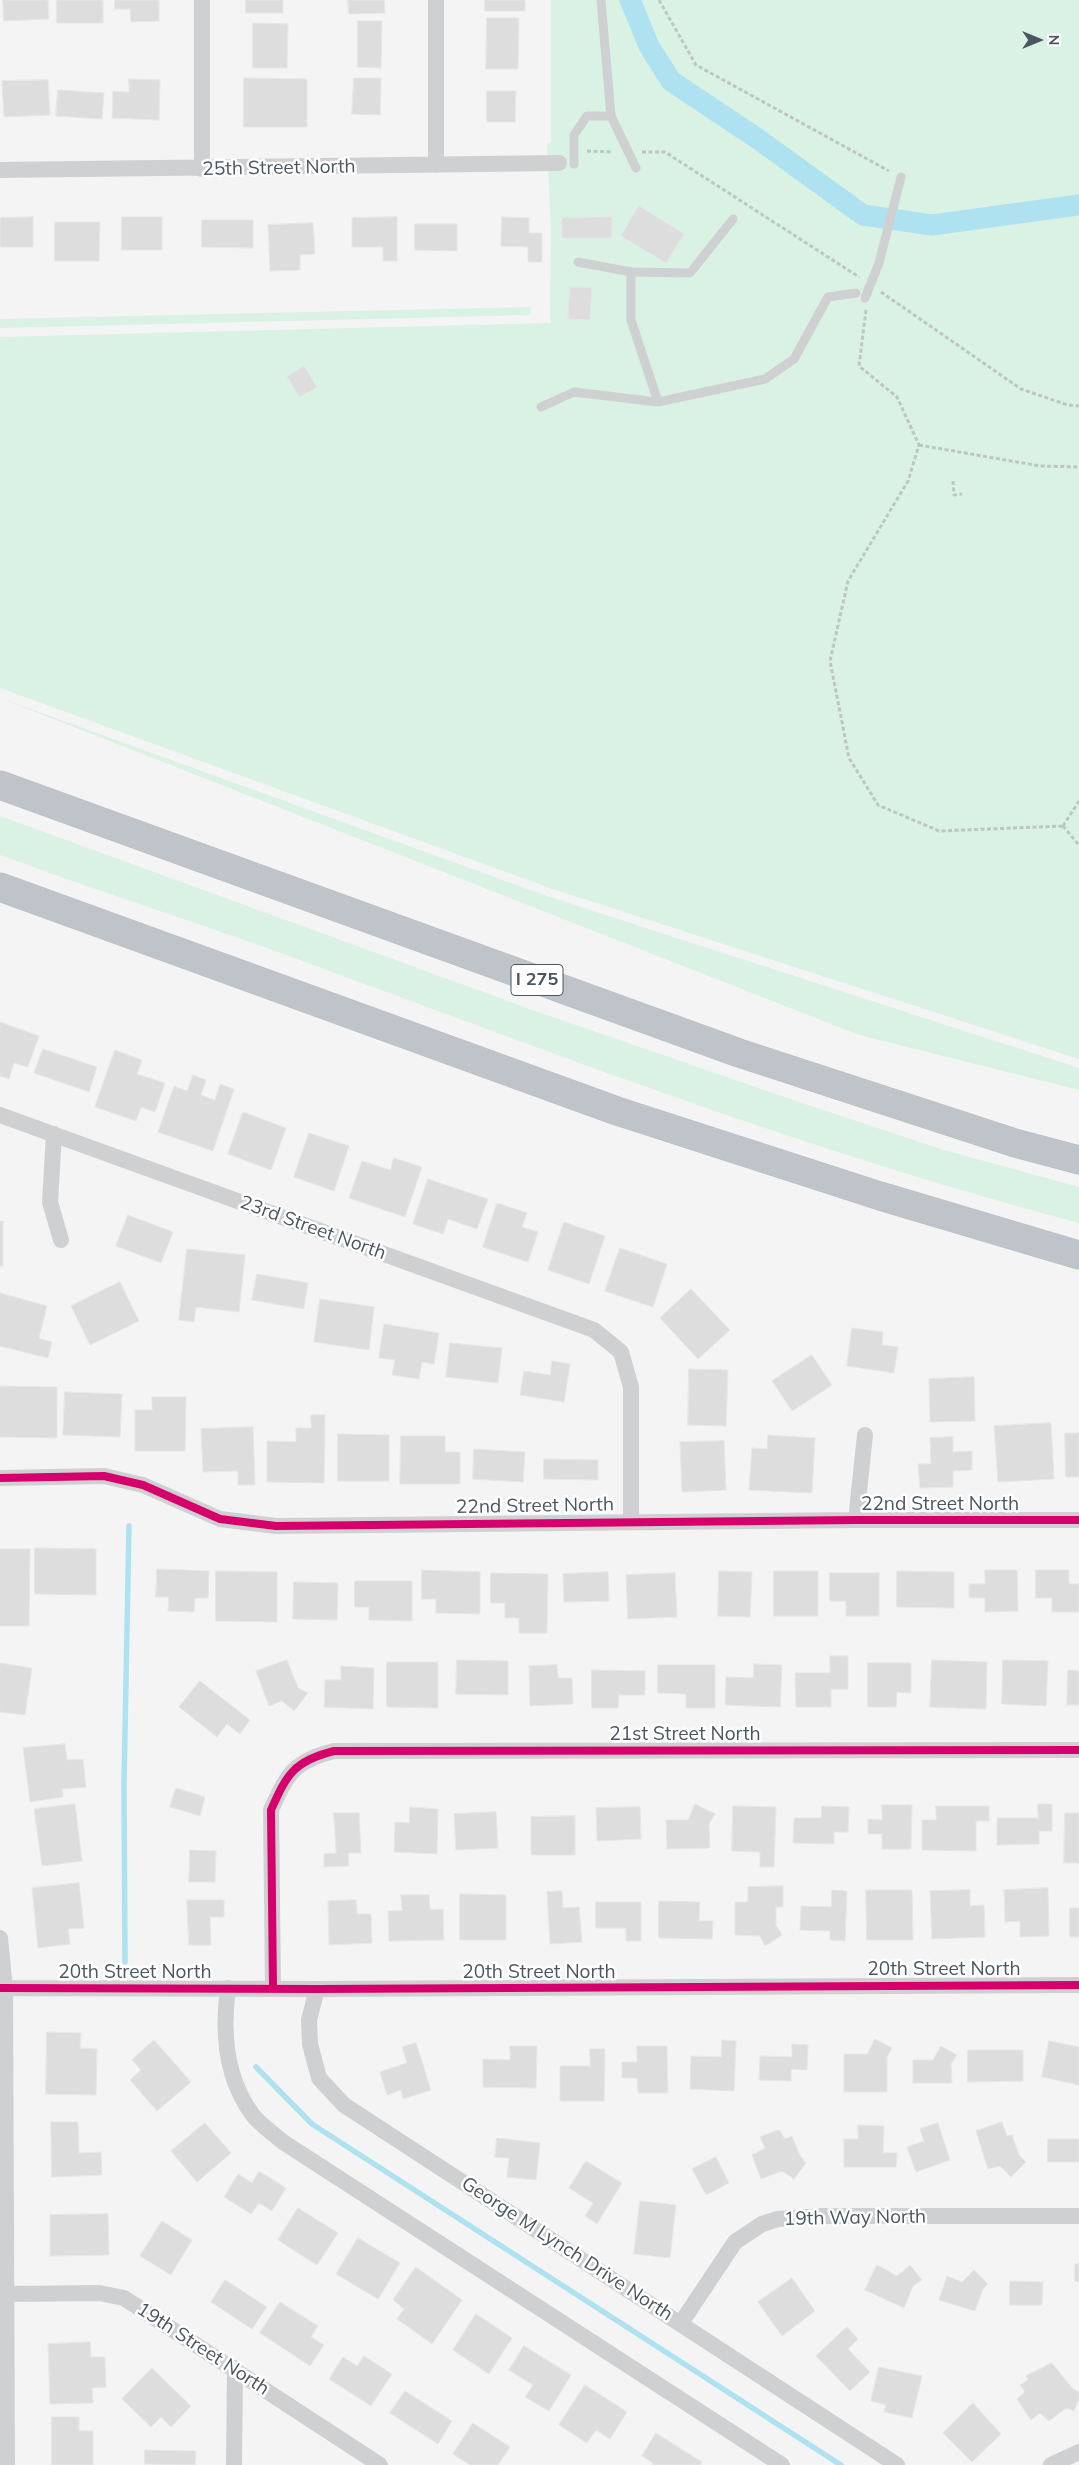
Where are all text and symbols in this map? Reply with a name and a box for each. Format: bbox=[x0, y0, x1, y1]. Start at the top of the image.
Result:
north arrow bbox=[1014, 15, 1064, 65]
text: N bbox=[1045, 35, 1063, 45]
street label: 25th Street North bbox=[202, 155, 356, 181]
road number: I 275 bbox=[511, 964, 563, 996]
street label: 23rd Street North bbox=[237, 1191, 389, 1265]
street label: 22nd Street North bbox=[456, 1493, 614, 1519]
street label: 22nd Street North bbox=[861, 1493, 1019, 1515]
street label: 21st Street North bbox=[609, 1723, 761, 1745]
street label: 20th Street North bbox=[867, 1958, 1021, 1980]
street label: 20th Street North bbox=[58, 1961, 212, 1983]
street label: 20th Street North bbox=[462, 1961, 616, 1983]
street label: George M Lynch Drive North bbox=[457, 2172, 677, 2326]
street label: 19th Way North bbox=[784, 2205, 926, 2231]
street label: 19th Street North bbox=[133, 2298, 273, 2400]

